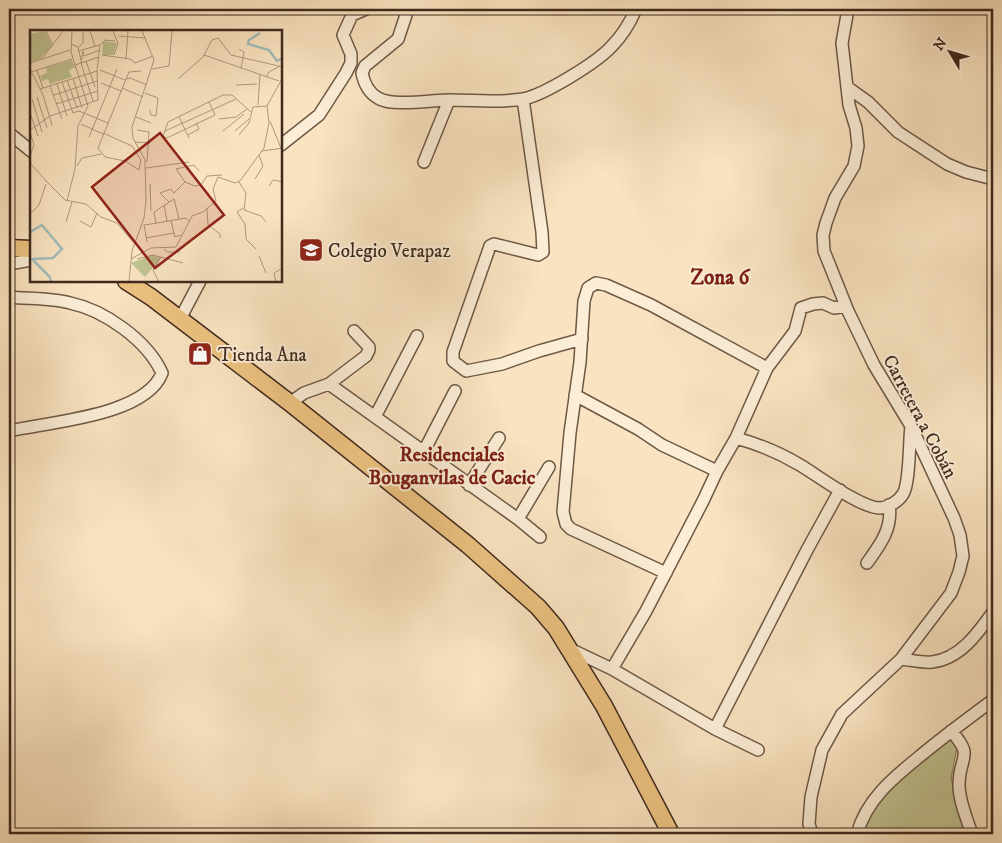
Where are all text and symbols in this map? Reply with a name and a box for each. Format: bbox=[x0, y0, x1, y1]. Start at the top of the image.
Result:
north arrow bbox=[924, 28, 974, 78]
inset map bbox=[30, 30, 282, 282]
text: N bbox=[930, 34, 951, 55]
school or university icon: Colegio Verapaz bbox=[298, 237, 324, 263]
place label: Colegio Verapaz bbox=[328, 240, 451, 263]
district label: Zona 6 bbox=[690, 265, 751, 291]
shop icon: Tienda Ana bbox=[187, 341, 213, 367]
place label: Tienda Ana bbox=[218, 344, 307, 367]
street label: Carretera a Cobán bbox=[877, 351, 962, 483]
district label: Residenciales Bouganvilas de Cacic bbox=[369, 443, 536, 491]

